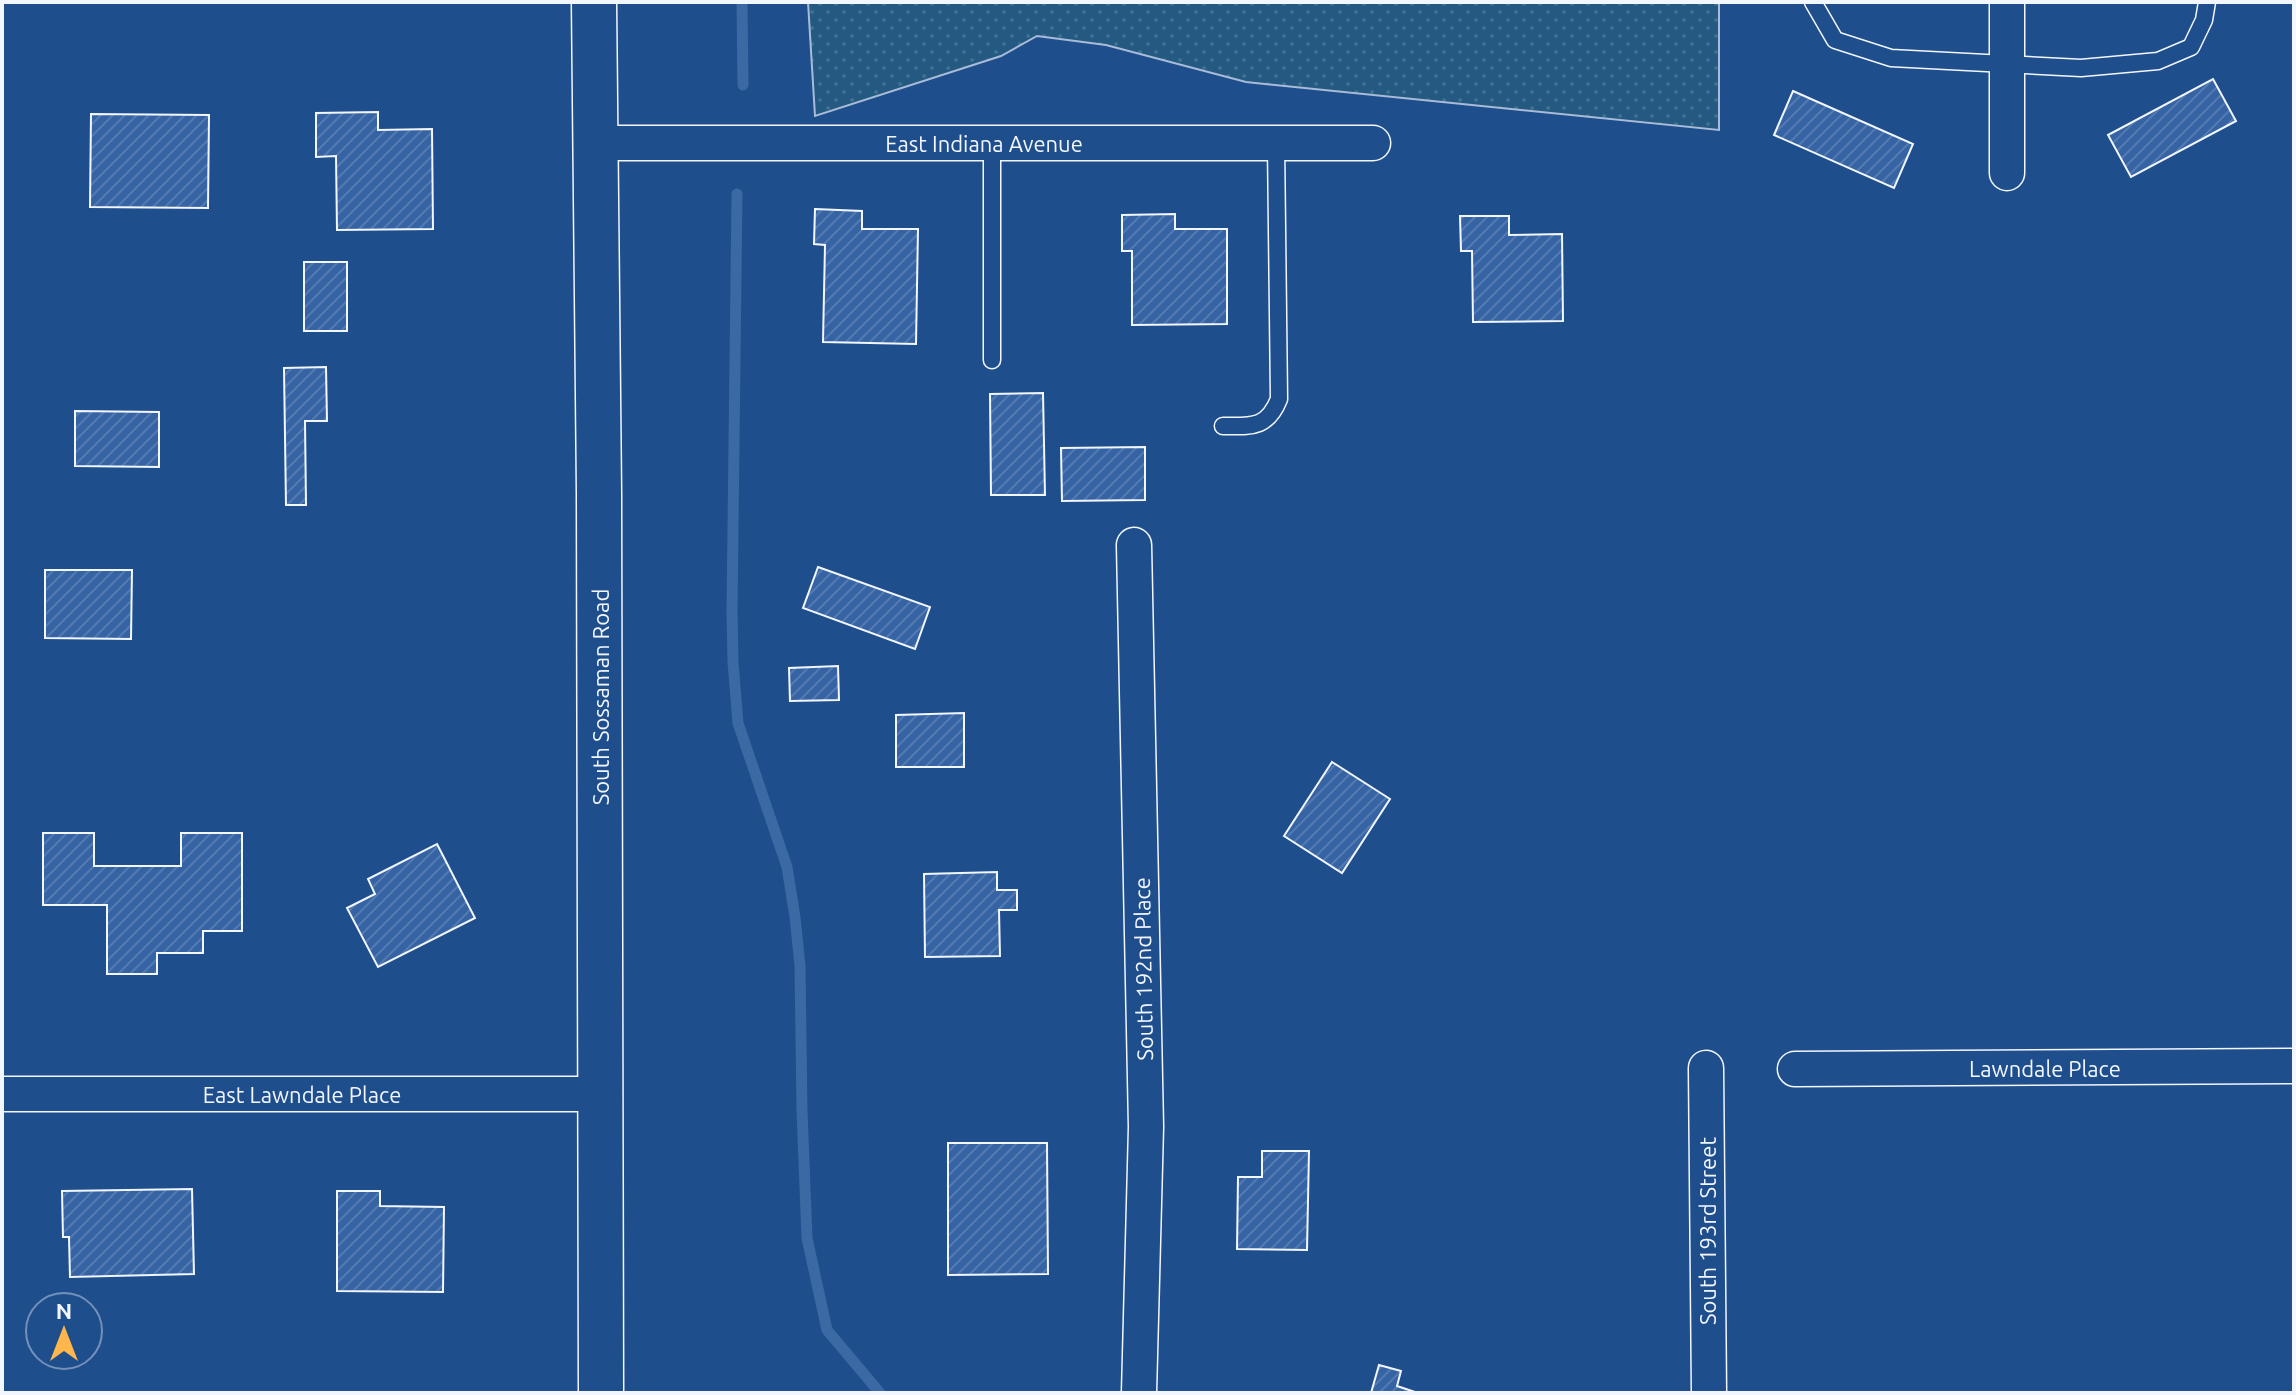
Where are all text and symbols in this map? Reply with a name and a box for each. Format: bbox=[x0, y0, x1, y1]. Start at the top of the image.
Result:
street label: East Indiana Avenue bbox=[885, 131, 1083, 156]
street label: South Sossaman Road bbox=[588, 589, 613, 805]
street label: South 192nd Place bbox=[1129, 877, 1157, 1061]
street label: Lawndale Place bbox=[1969, 1056, 2121, 1081]
street label: East Lawndale Place bbox=[203, 1082, 401, 1107]
street label: South 193rd Street bbox=[1695, 1137, 1720, 1325]
north arrow bbox=[24, 1291, 104, 1371]
text: N bbox=[56, 1298, 72, 1323]

